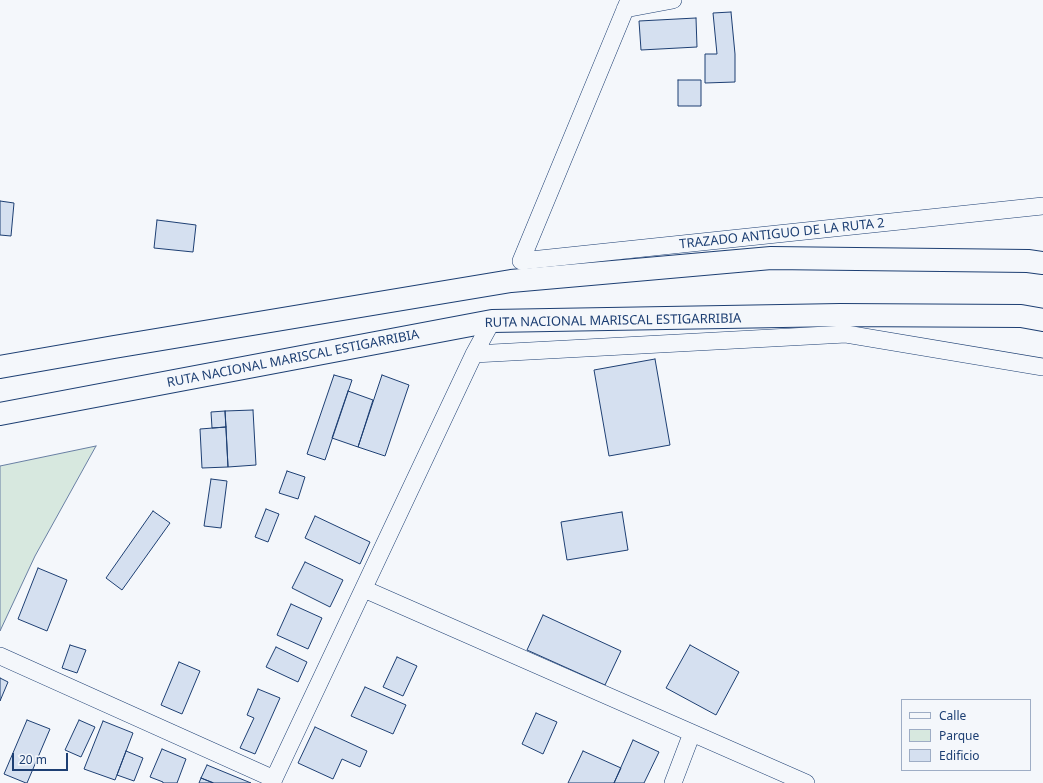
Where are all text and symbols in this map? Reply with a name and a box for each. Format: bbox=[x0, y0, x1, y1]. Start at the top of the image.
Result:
street label: TRAZADO ANTIGUO DE LA RUTA 2 bbox=[679, 215, 885, 253]
street label: RUTA NACIONAL MARISCAL ESTIGARRIBIA bbox=[485, 311, 741, 331]
street label: RUTA NACIONAL MARISCAL ESTIGARRIBIA bbox=[166, 327, 420, 391]
legend bbox=[901, 699, 1031, 771]
text: Calle bbox=[939, 707, 966, 724]
text: Parque bbox=[939, 727, 979, 744]
scale bar bbox=[14, 745, 70, 771]
text: Edificio bbox=[939, 747, 980, 764]
text: 20 m bbox=[19, 751, 47, 768]

